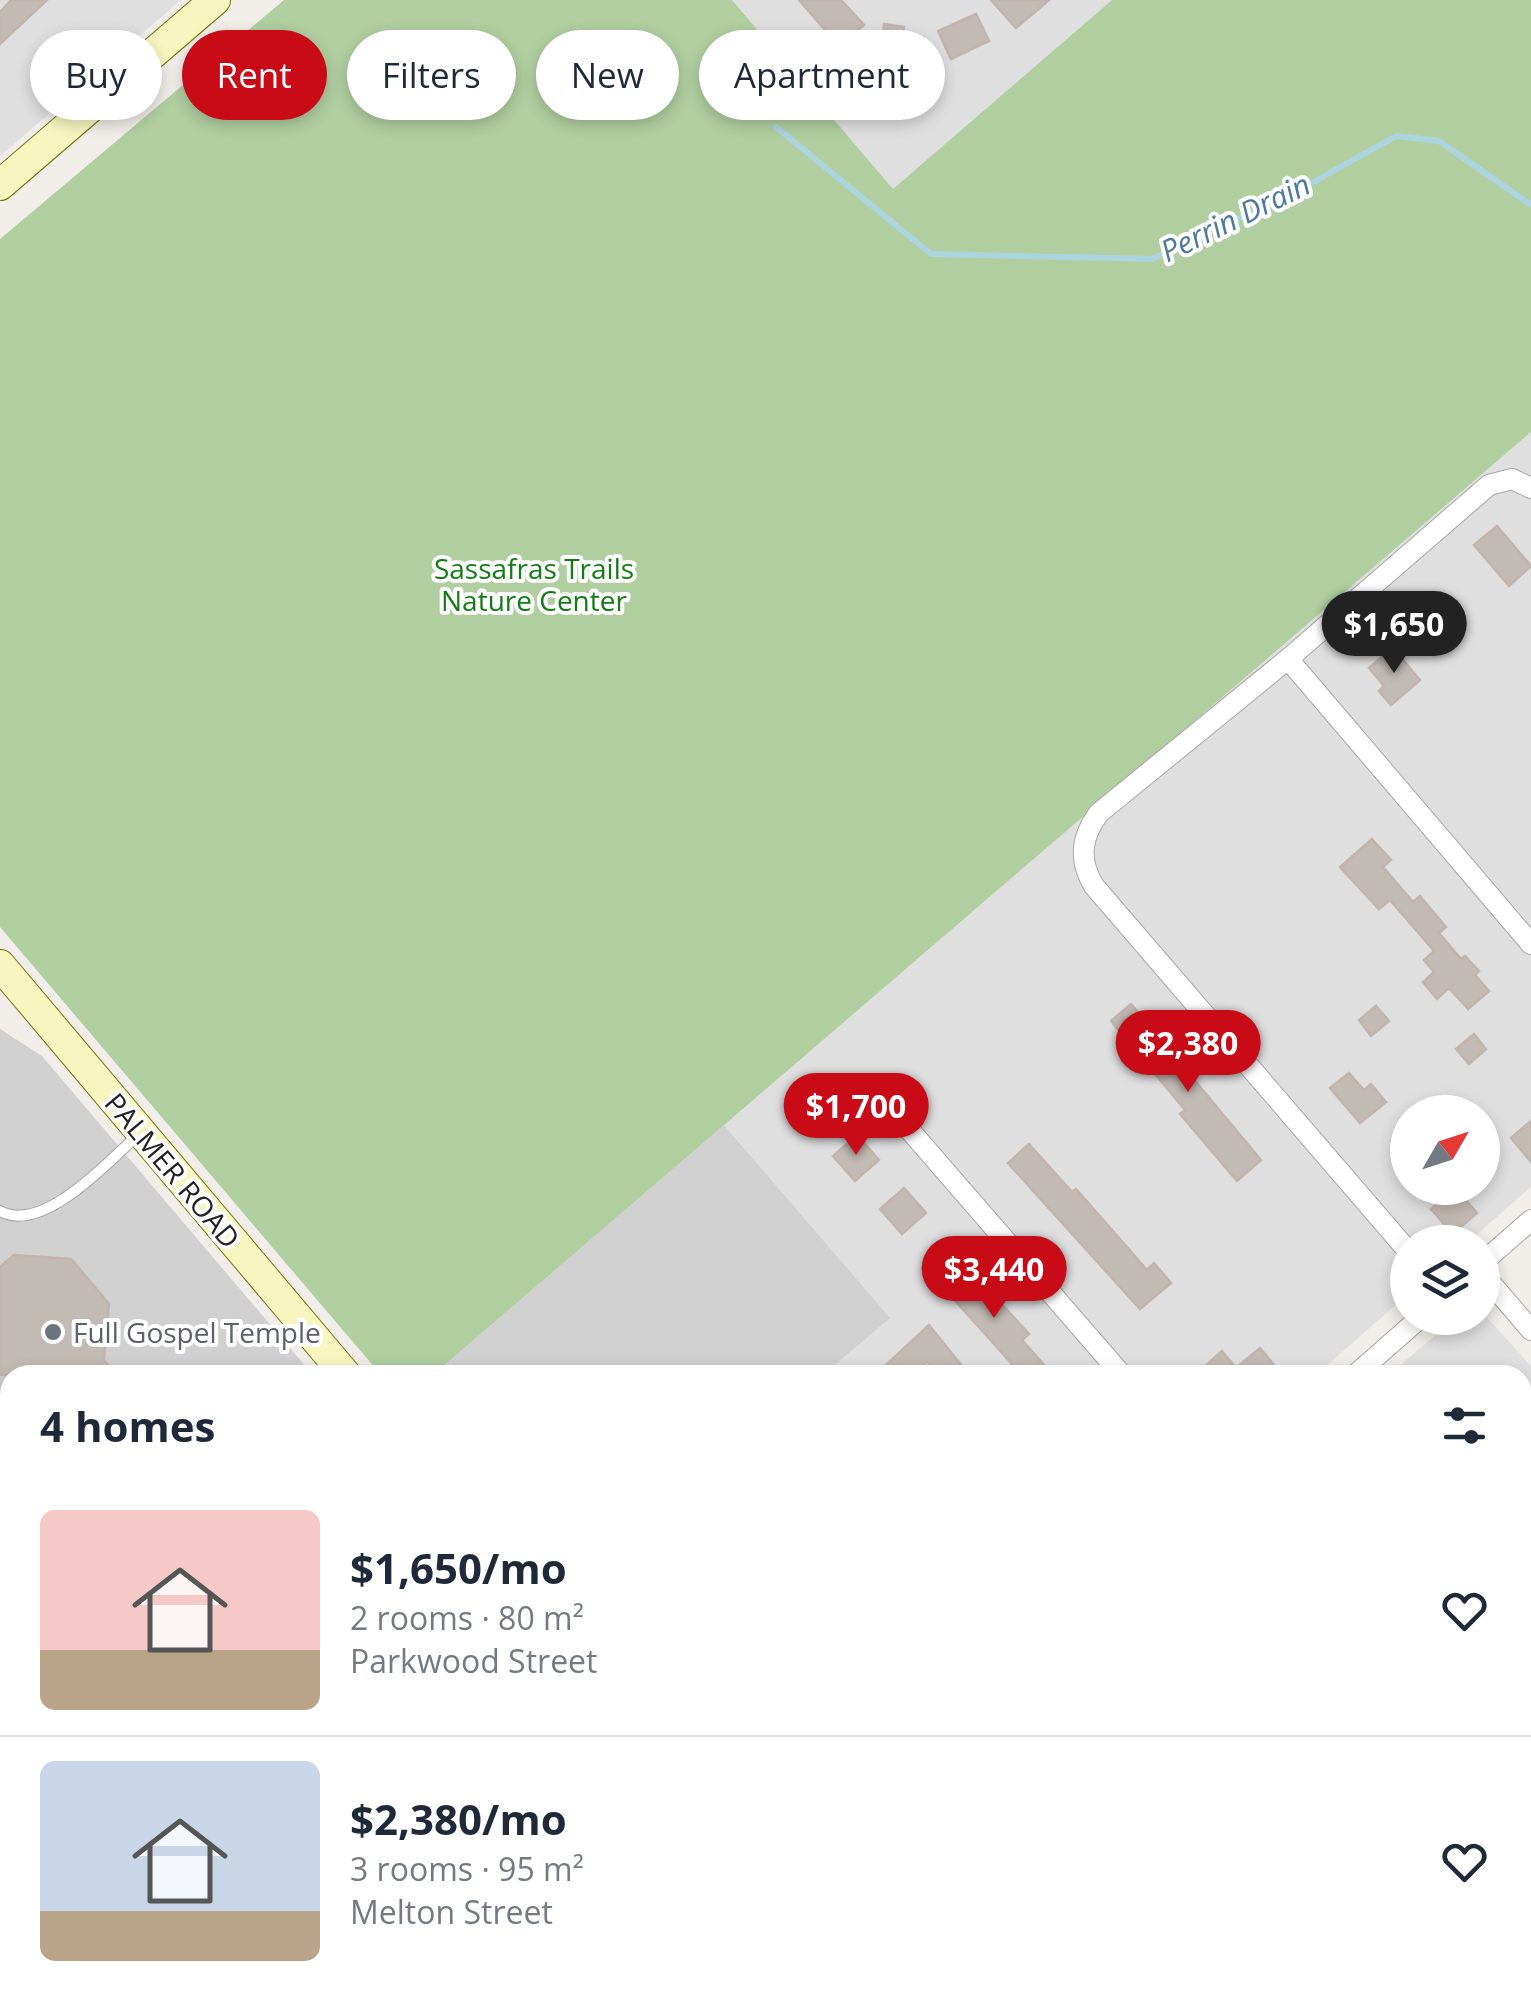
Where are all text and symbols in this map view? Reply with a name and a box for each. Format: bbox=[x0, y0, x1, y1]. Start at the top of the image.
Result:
chip: Buy bbox=[30, 30, 162, 120]
chip: Rent bbox=[182, 30, 327, 120]
chip: Filters bbox=[347, 30, 516, 120]
chip: New bbox=[536, 30, 679, 120]
chip: Apartment bbox=[699, 30, 945, 120]
water label: Perrin Drain bbox=[1153, 163, 1317, 271]
park label: Sassafras Trails Nature Center bbox=[434, 549, 634, 619]
pin: $1,650 bbox=[1313, 591, 1475, 676]
text: $1,650 bbox=[1344, 602, 1444, 645]
pin: $2,380 bbox=[1107, 1010, 1269, 1095]
text: $2,380 bbox=[1138, 1021, 1238, 1064]
pin: $1,700 bbox=[775, 1073, 937, 1158]
street label: PALMER ROAD bbox=[97, 1084, 249, 1256]
text: $1,700 bbox=[806, 1084, 906, 1127]
north arrow bbox=[1390, 1095, 1500, 1205]
map controls bbox=[1390, 1095, 1500, 1335]
button: layers bbox=[1390, 1225, 1500, 1335]
pin: $3,440 bbox=[913, 1236, 1075, 1321]
text: $3,440 bbox=[944, 1247, 1044, 1290]
place label: Full Gospel Temple bbox=[73, 1313, 321, 1351]
marker: Full Gospel Temple bbox=[42, 1321, 64, 1343]
text: 4 homes bbox=[40, 1397, 215, 1454]
icon: filters bbox=[1437, 1398, 1492, 1453]
text: $1,650/mo bbox=[350, 1539, 567, 1596]
icon: home bbox=[120, 1550, 240, 1670]
icon: heart bbox=[1437, 1583, 1492, 1638]
text: 2 rooms · 80 m² bbox=[350, 1596, 584, 1639]
text: Parkwood Street bbox=[350, 1639, 597, 1682]
text: $2,380/mo bbox=[350, 1790, 567, 1847]
icon: home bbox=[120, 1801, 240, 1921]
icon: heart bbox=[1437, 1834, 1492, 1889]
text: 3 rooms · 95 m² bbox=[350, 1847, 584, 1890]
text: Melton Street bbox=[350, 1890, 553, 1933]

